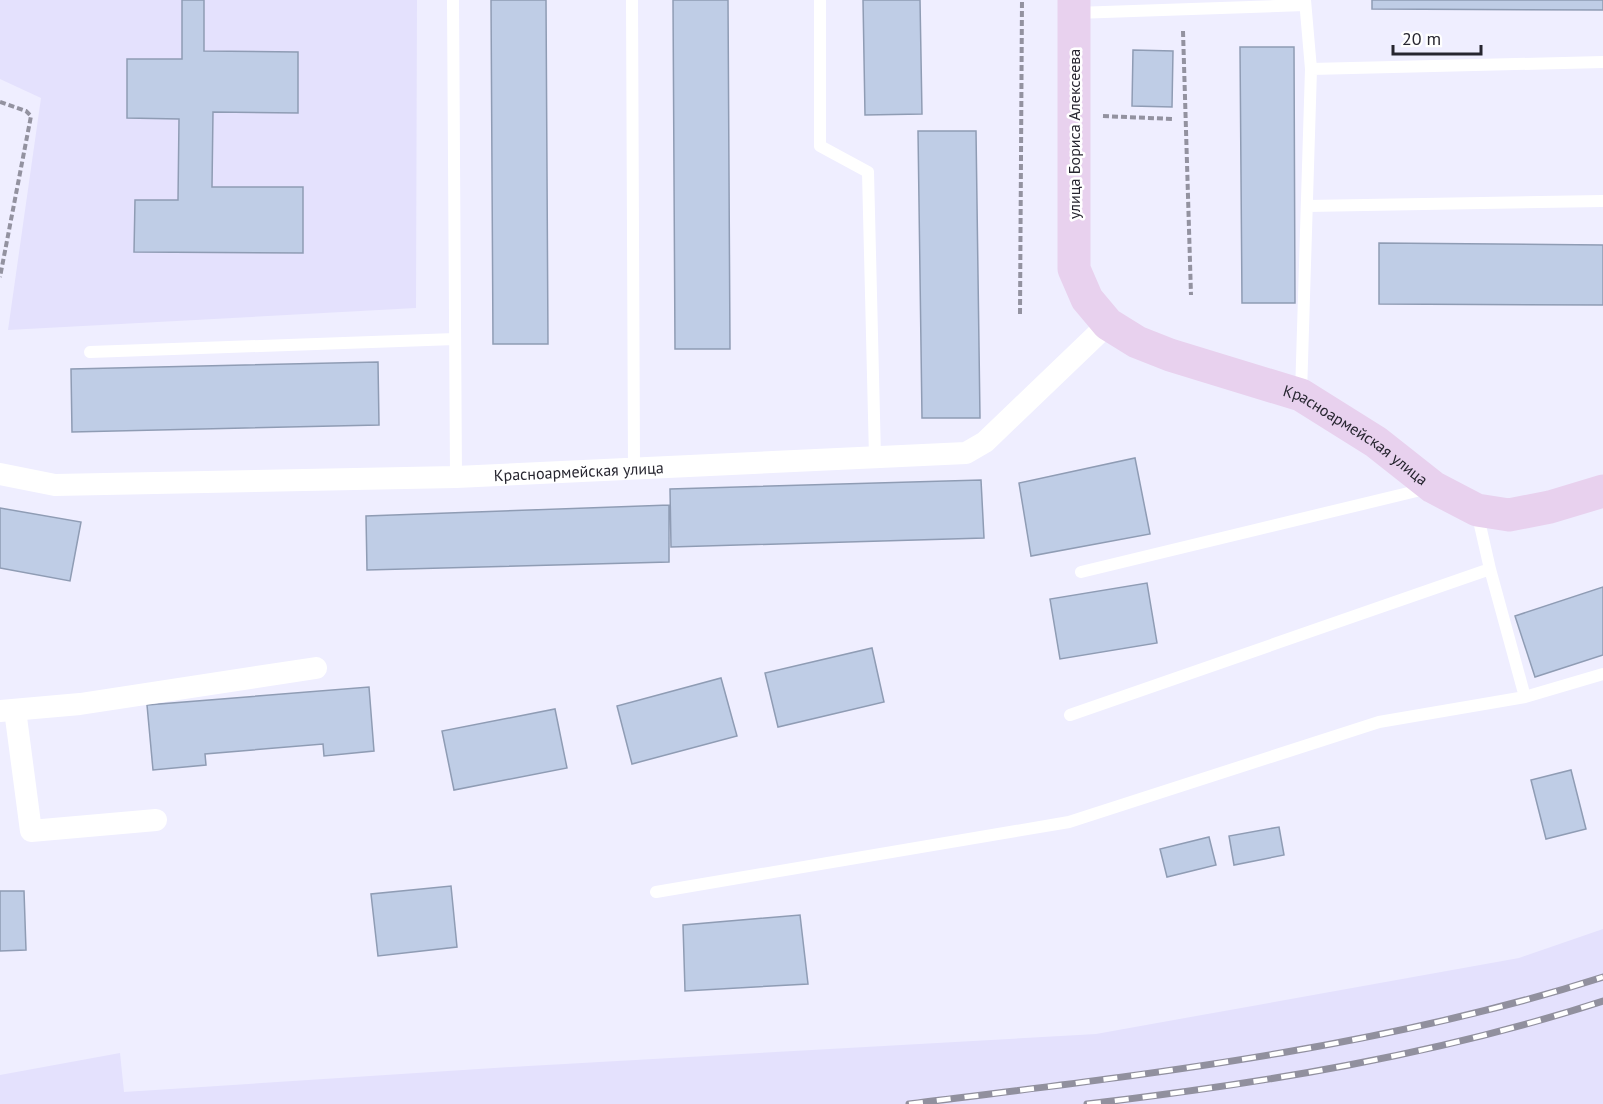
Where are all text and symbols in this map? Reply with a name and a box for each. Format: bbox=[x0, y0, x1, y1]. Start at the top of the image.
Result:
scale bar bbox=[1393, 18, 1482, 56]
text: 20 m bbox=[1402, 27, 1441, 50]
street label: улица Бориса Алексеева bbox=[1064, 49, 1084, 219]
street label: Красноармейская улица bbox=[1281, 380, 1432, 489]
street label: Красноармейская улица bbox=[493, 457, 664, 485]

